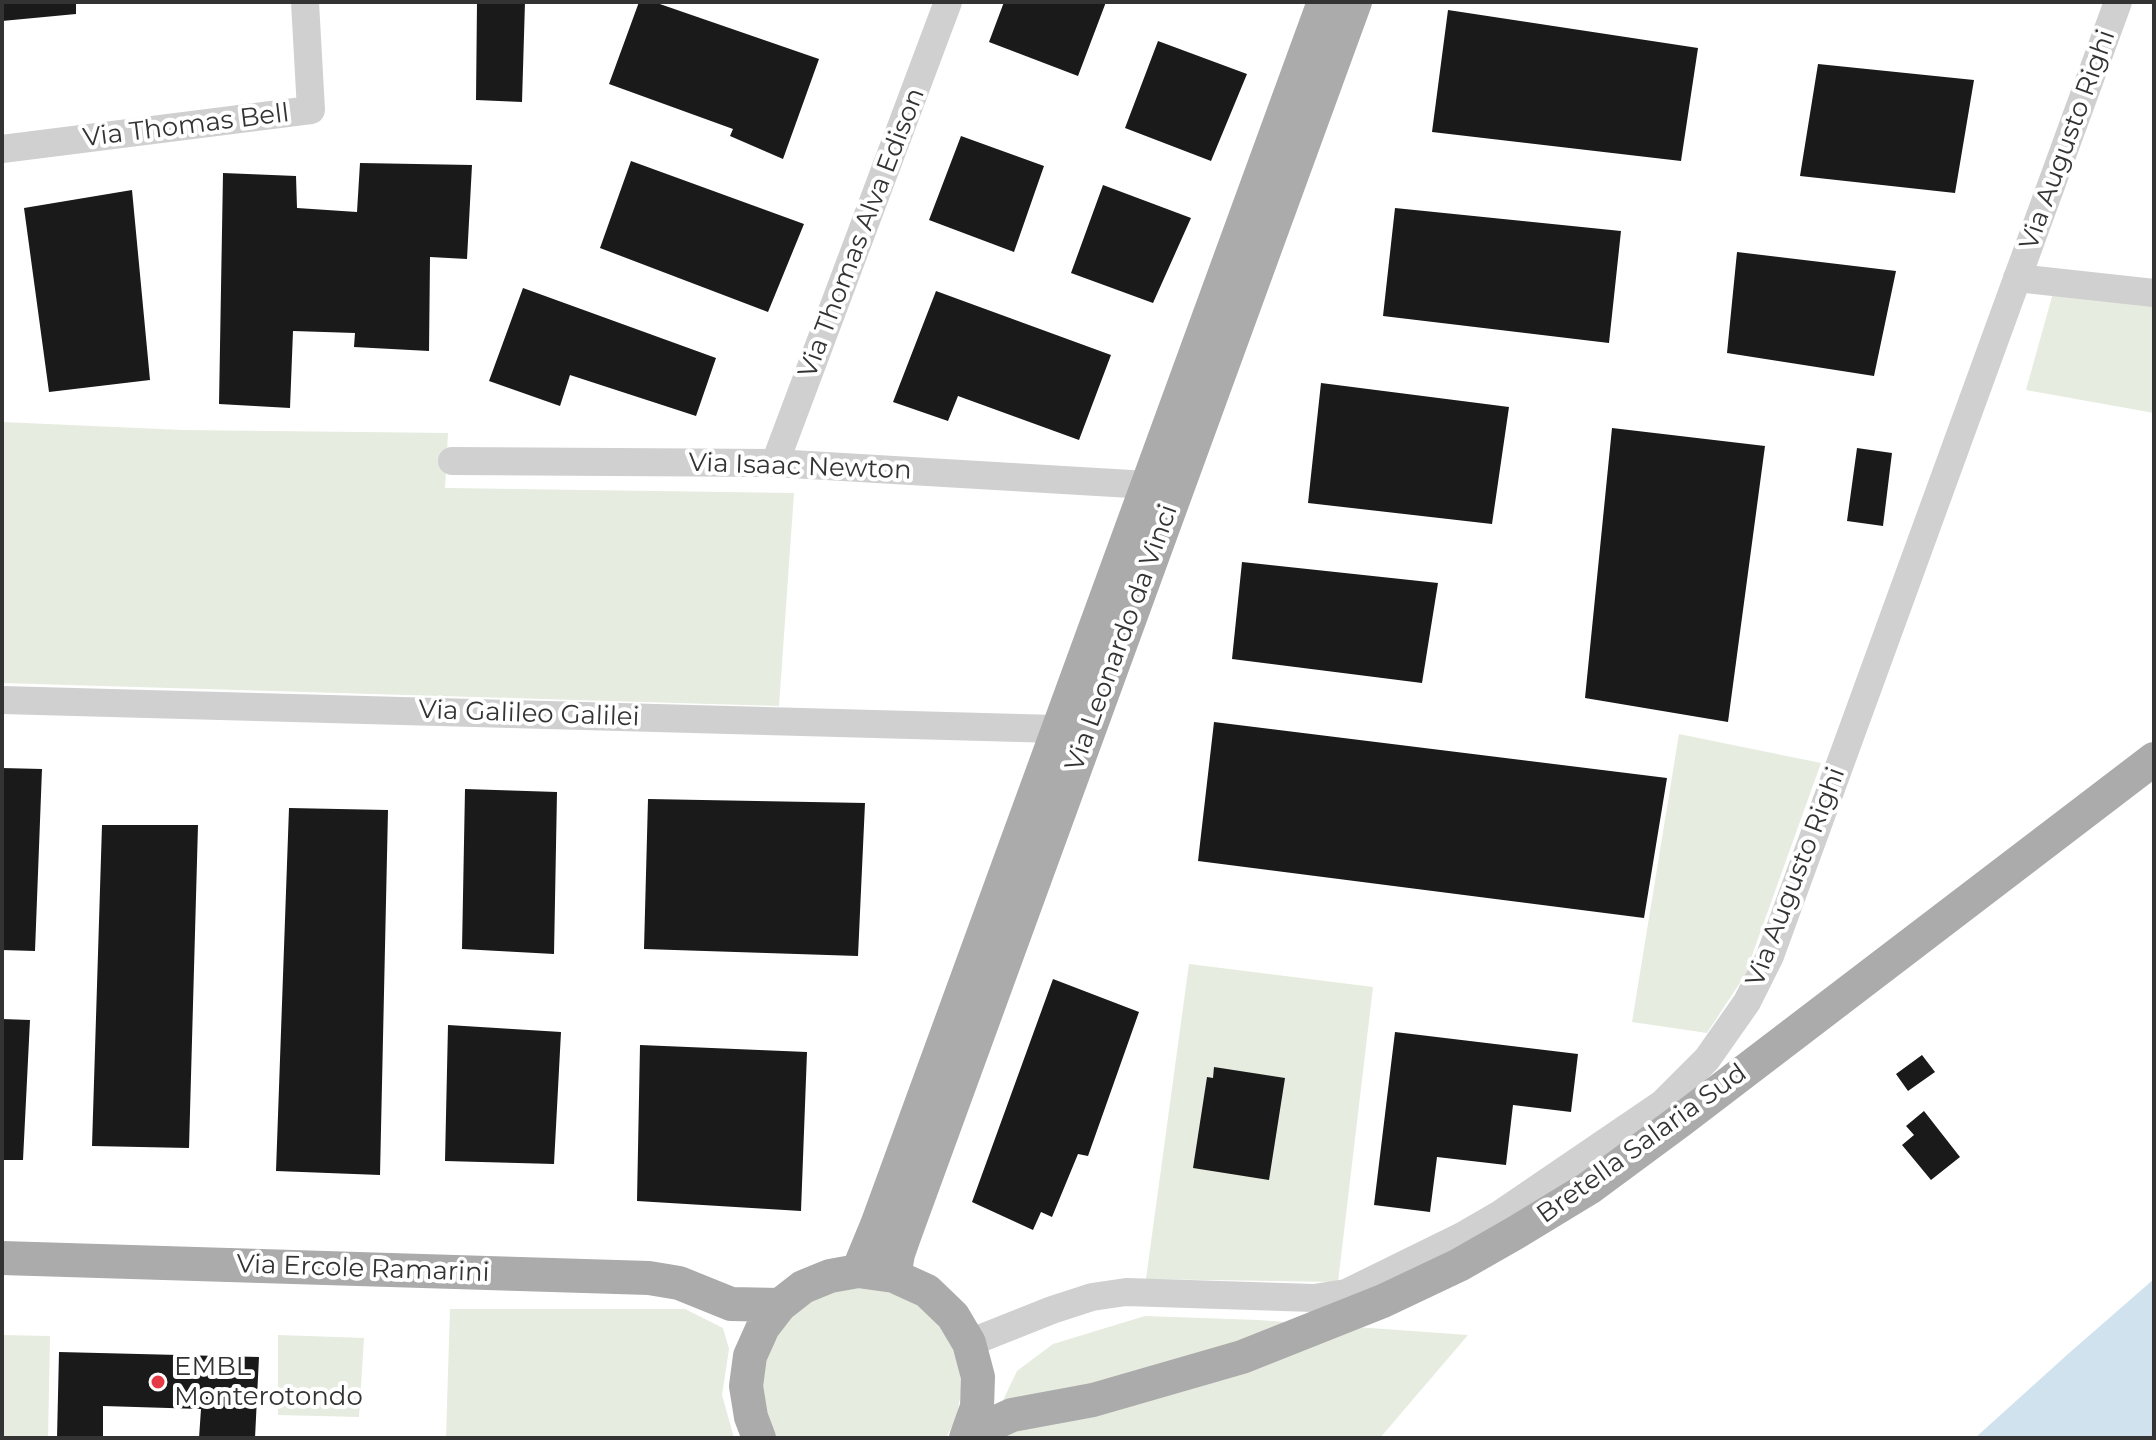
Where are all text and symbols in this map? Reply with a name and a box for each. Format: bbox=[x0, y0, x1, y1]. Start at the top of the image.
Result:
street label: Via Augusto Righi bbox=[2014, 26, 2122, 254]
street label: Via Thomas Alva Edison bbox=[792, 84, 932, 382]
street label: Via Thomas Bell bbox=[81, 98, 291, 154]
street label: Via Isaac Newton bbox=[688, 448, 912, 486]
street label: Via Leonardo da Vinci bbox=[1059, 501, 1185, 775]
street label: Via Galileo Galilei bbox=[418, 695, 640, 733]
street label: Via Augusto Righi bbox=[1740, 763, 1852, 991]
street label: Bretella Salaria Sud bbox=[1531, 1057, 1753, 1231]
street label: Via Ercole Ramarini bbox=[236, 1249, 490, 1289]
place label: EMBL Monterotondo bbox=[174, 1351, 363, 1412]
marker: EMBL Monterotondo bbox=[149, 1373, 167, 1391]

